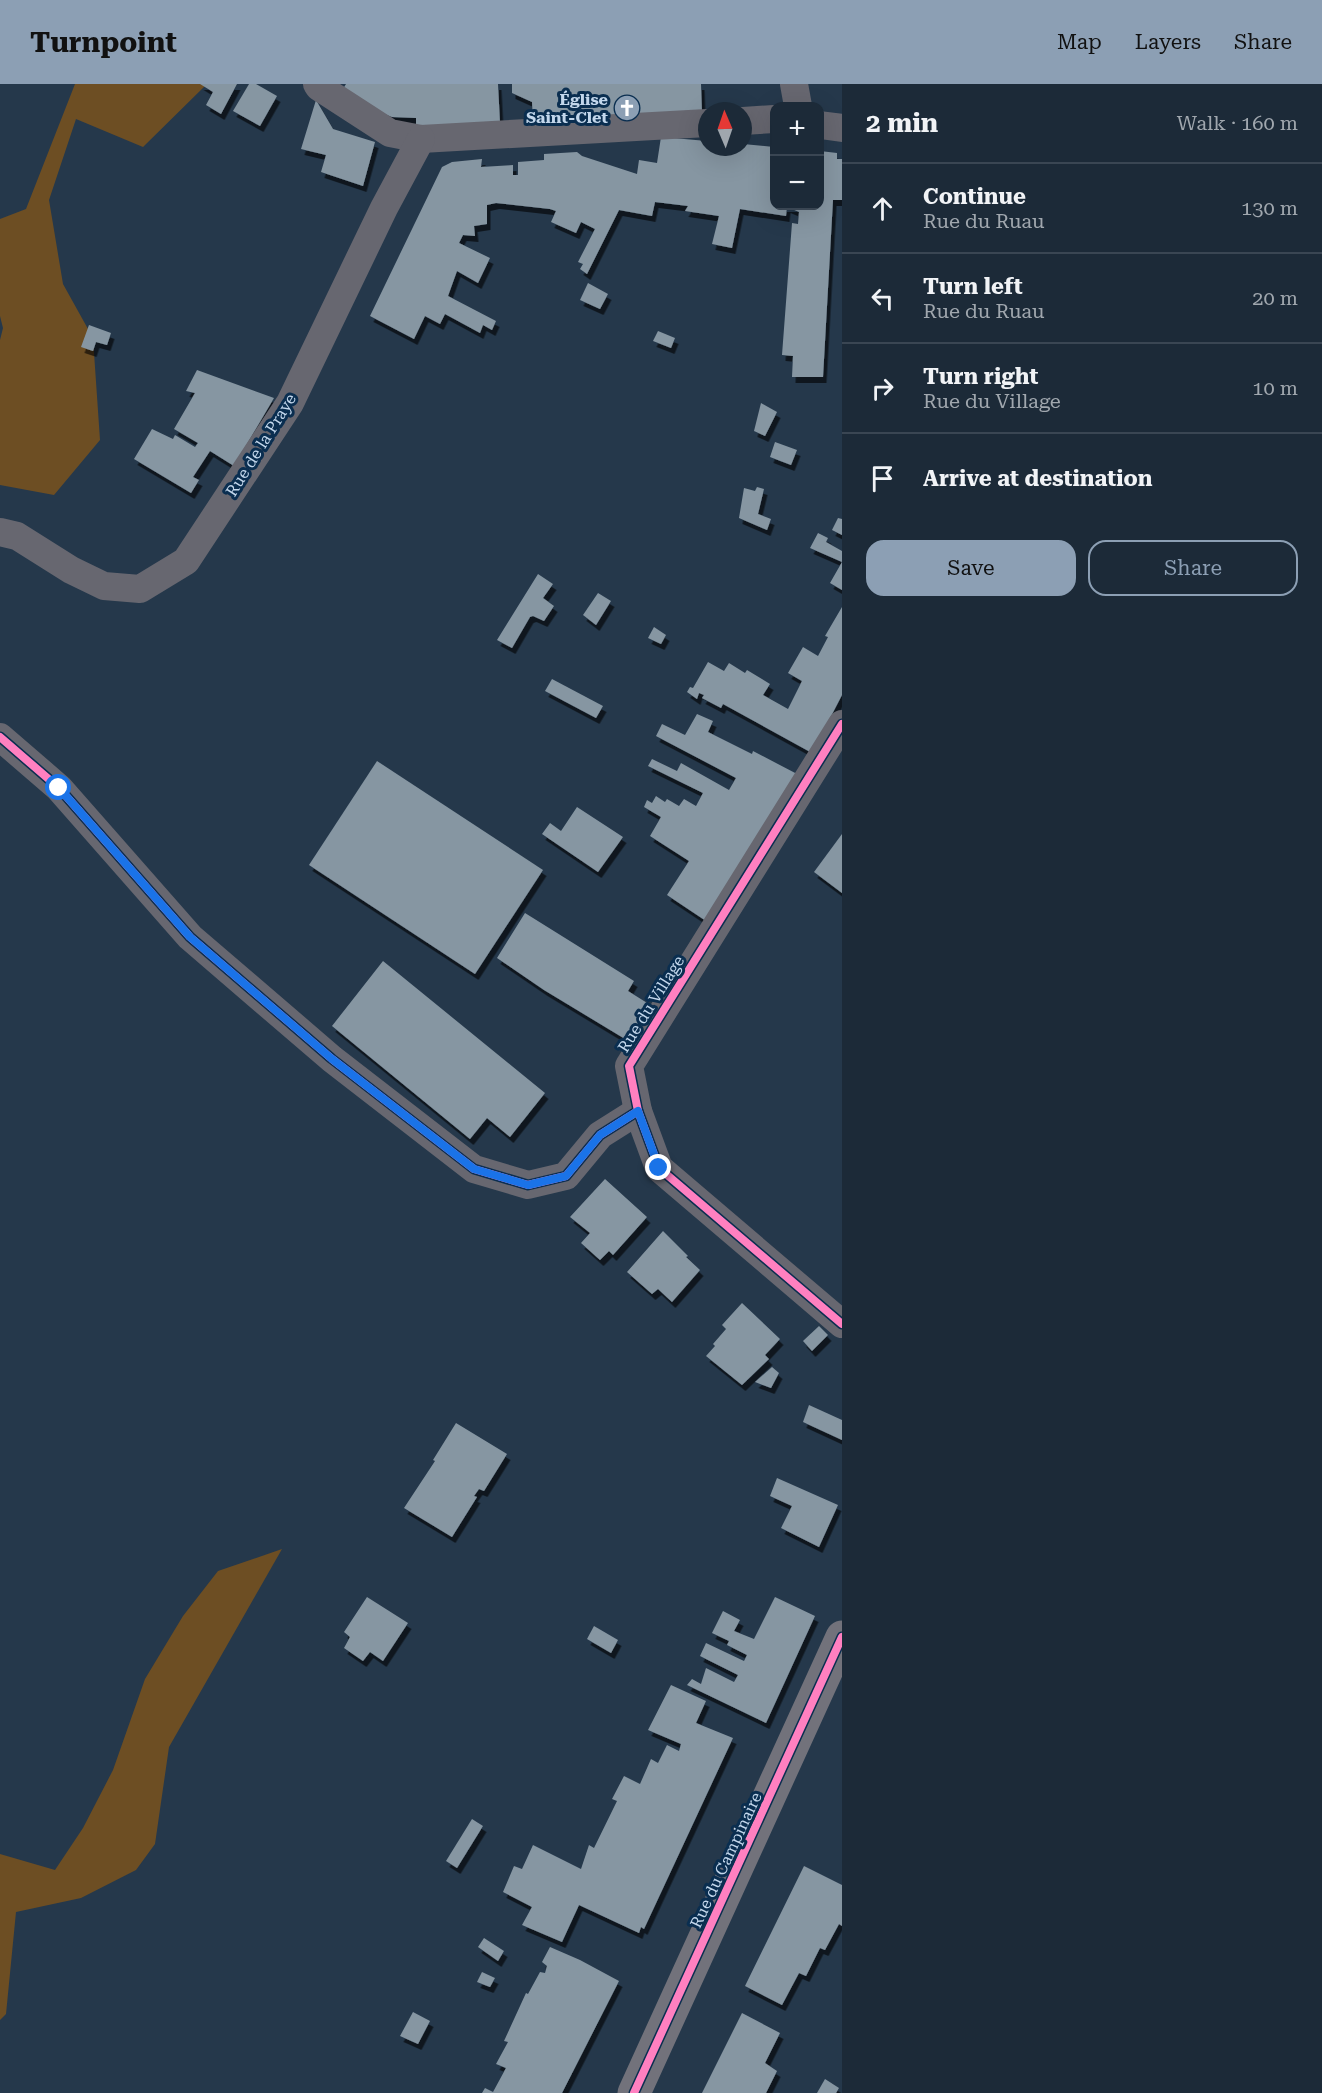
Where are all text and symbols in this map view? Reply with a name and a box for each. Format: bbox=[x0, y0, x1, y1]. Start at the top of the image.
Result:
text: Turnpoint bbox=[30, 26, 177, 59]
text: Map bbox=[1057, 30, 1102, 54]
text: Layers bbox=[1135, 30, 1201, 54]
text: Share bbox=[1234, 30, 1292, 54]
place label: Église Saint-Clet bbox=[526, 90, 608, 127]
church icon: Église Saint-Clet bbox=[612, 93, 642, 123]
north arrow bbox=[698, 102, 752, 156]
map controls bbox=[770, 102, 824, 210]
button: + bbox=[770, 102, 824, 156]
text: 2 min bbox=[866, 108, 938, 138]
text: Walk · 160 m bbox=[1177, 111, 1298, 135]
button: − bbox=[770, 156, 824, 210]
text: Continue bbox=[923, 184, 1026, 209]
icon: ahead bbox=[866, 192, 899, 225]
text: 130 m bbox=[1241, 196, 1298, 220]
text: Rue du Ruau bbox=[923, 209, 1045, 233]
text: Turn left bbox=[923, 274, 1023, 299]
icon: left bbox=[866, 282, 899, 315]
text: 20 m bbox=[1252, 286, 1298, 310]
text: Rue du Ruau bbox=[923, 299, 1045, 323]
text: Turn right bbox=[923, 364, 1038, 389]
icon: right bbox=[866, 372, 899, 405]
text: 10 m bbox=[1252, 376, 1298, 400]
text: Rue du Village bbox=[923, 389, 1061, 413]
street label: Rue de la Praye bbox=[222, 390, 300, 500]
icon: arrive bbox=[866, 462, 899, 495]
text: Arrive at destination bbox=[923, 466, 1152, 491]
button: Save bbox=[866, 540, 1076, 596]
button: Share bbox=[1088, 540, 1298, 596]
route start bbox=[45, 774, 71, 800]
street label: Rue du Village bbox=[614, 952, 688, 1056]
route end bbox=[645, 1154, 671, 1180]
street label: Rue du Campinaire bbox=[686, 1789, 766, 1931]

